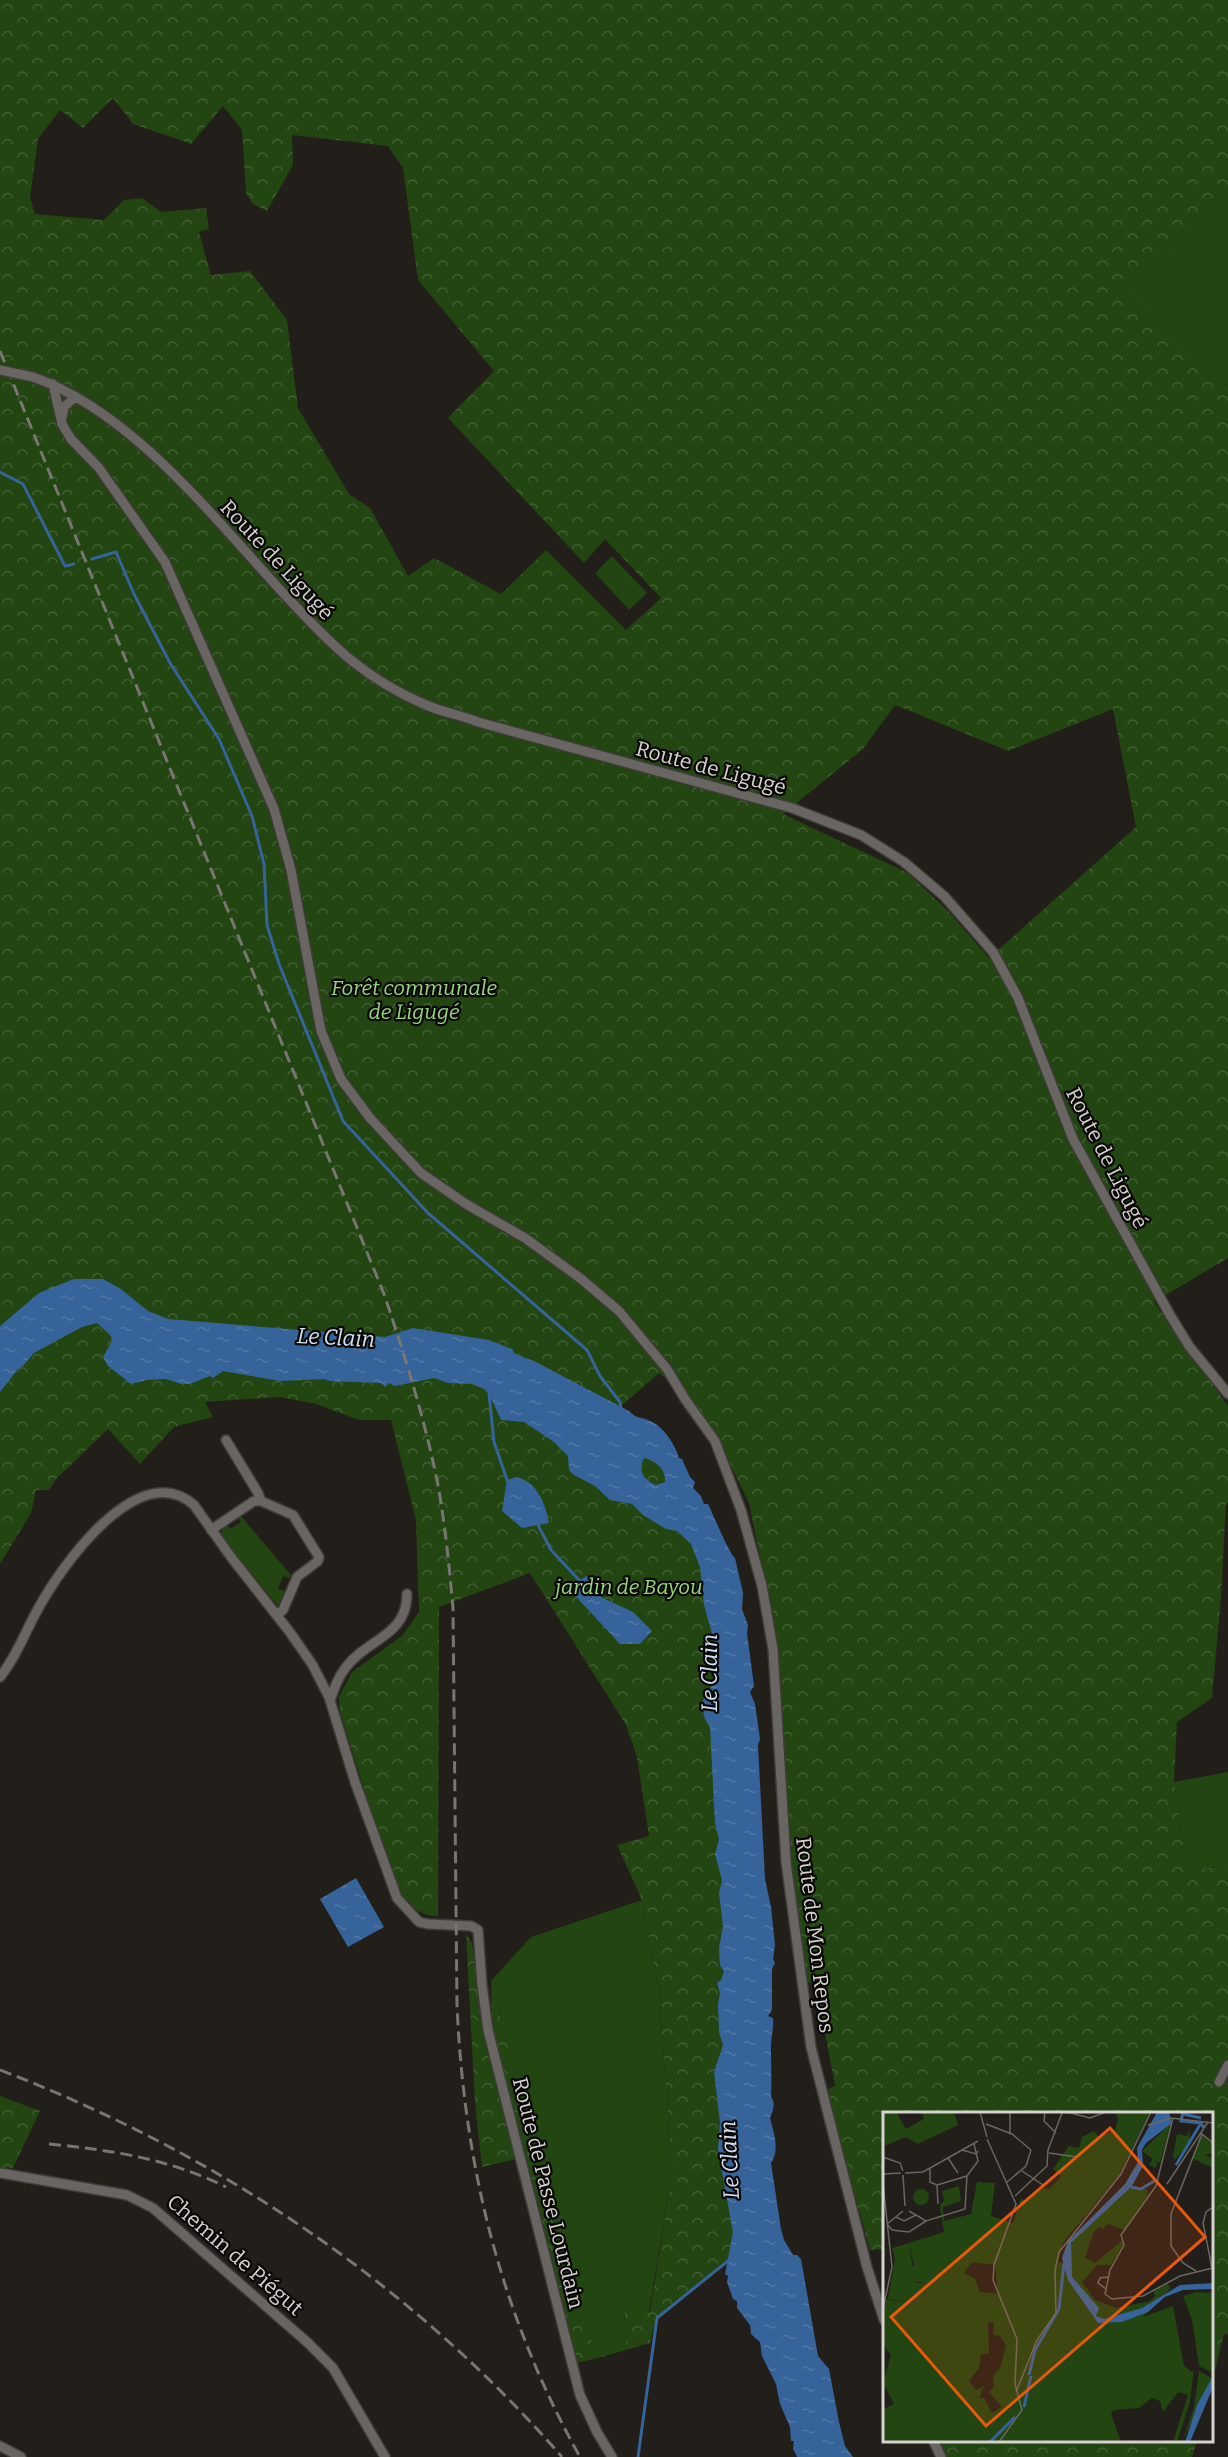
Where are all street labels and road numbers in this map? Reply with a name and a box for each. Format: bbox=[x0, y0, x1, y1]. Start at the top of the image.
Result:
street label: Route de Ligugé bbox=[215, 495, 339, 625]
street label: Route de Ligugé bbox=[633, 735, 789, 801]
street label: Route de Ligugé bbox=[1060, 1083, 1154, 1233]
street label: Route de Mon Repos bbox=[790, 1836, 840, 2034]
street label: Route de Passe Lourdain bbox=[507, 2075, 589, 2311]
street label: Chemin de Piégut bbox=[162, 2189, 309, 2321]

